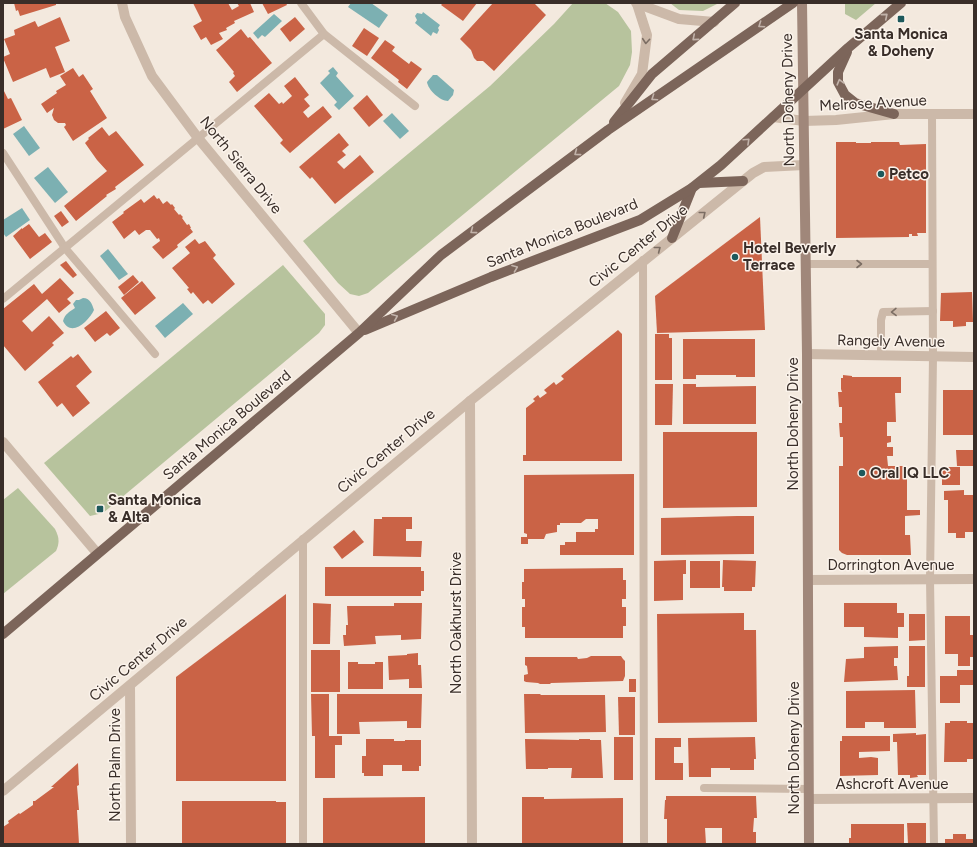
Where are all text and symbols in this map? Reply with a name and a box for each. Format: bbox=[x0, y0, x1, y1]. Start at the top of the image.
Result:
one-way arrow bbox=[881, 14, 888, 21]
marker: Santa Monica & Doheny bbox=[896, 14, 906, 24]
one-way arrow bbox=[758, 20, 765, 28]
place label: Santa Monica & Doheny bbox=[854, 25, 948, 60]
one-way arrow bbox=[692, 33, 700, 40]
street label: North Doheny Drive bbox=[778, 33, 798, 167]
one-way arrow bbox=[642, 38, 651, 44]
one-way arrow bbox=[836, 79, 845, 86]
street label: Melrose Avenue bbox=[819, 91, 927, 115]
one-way arrow bbox=[651, 93, 658, 101]
street label: North Sierra Drive bbox=[196, 113, 286, 217]
one-way arrow bbox=[742, 139, 750, 146]
one-way arrow bbox=[574, 148, 581, 156]
place label: Petco bbox=[889, 165, 929, 183]
marker: Petco bbox=[876, 169, 886, 179]
street label: Santa Monica Boulevard bbox=[484, 194, 640, 272]
street label: Civic Center Drive bbox=[585, 201, 691, 291]
one-way arrow bbox=[698, 211, 705, 218]
one-way arrow bbox=[470, 226, 477, 234]
place label: Hotel Beverly Terrace bbox=[743, 239, 836, 274]
one-way arrow bbox=[653, 247, 660, 254]
marker: Hotel Beverly Terrace bbox=[730, 252, 740, 262]
one-way arrow bbox=[856, 260, 862, 268]
one-way arrow bbox=[512, 264, 519, 272]
one-way arrow bbox=[891, 308, 897, 316]
one-way arrow bbox=[392, 314, 399, 322]
street label: Rangely Avenue bbox=[837, 331, 945, 351]
street label: North Doheny Drive bbox=[784, 357, 802, 491]
street label: Santa Monica Boulevard bbox=[159, 366, 295, 484]
street label: Civic Center Drive bbox=[333, 405, 439, 497]
place label: Oral IQ LLC bbox=[870, 464, 950, 482]
marker: Oral IQ LLC bbox=[857, 468, 867, 478]
place label: Santa Monica & Alta bbox=[108, 491, 201, 526]
marker: Santa Monica & Alta bbox=[95, 504, 105, 514]
street label: North Oakhurst Drive bbox=[447, 552, 465, 694]
street label: Dorrington Avenue bbox=[828, 556, 954, 574]
street label: Civic Center Drive bbox=[85, 613, 191, 705]
street label: North Doheny Drive bbox=[785, 681, 803, 815]
street label: North Palm Drive bbox=[106, 708, 124, 822]
street label: Ashcroft Avenue bbox=[835, 775, 949, 793]

